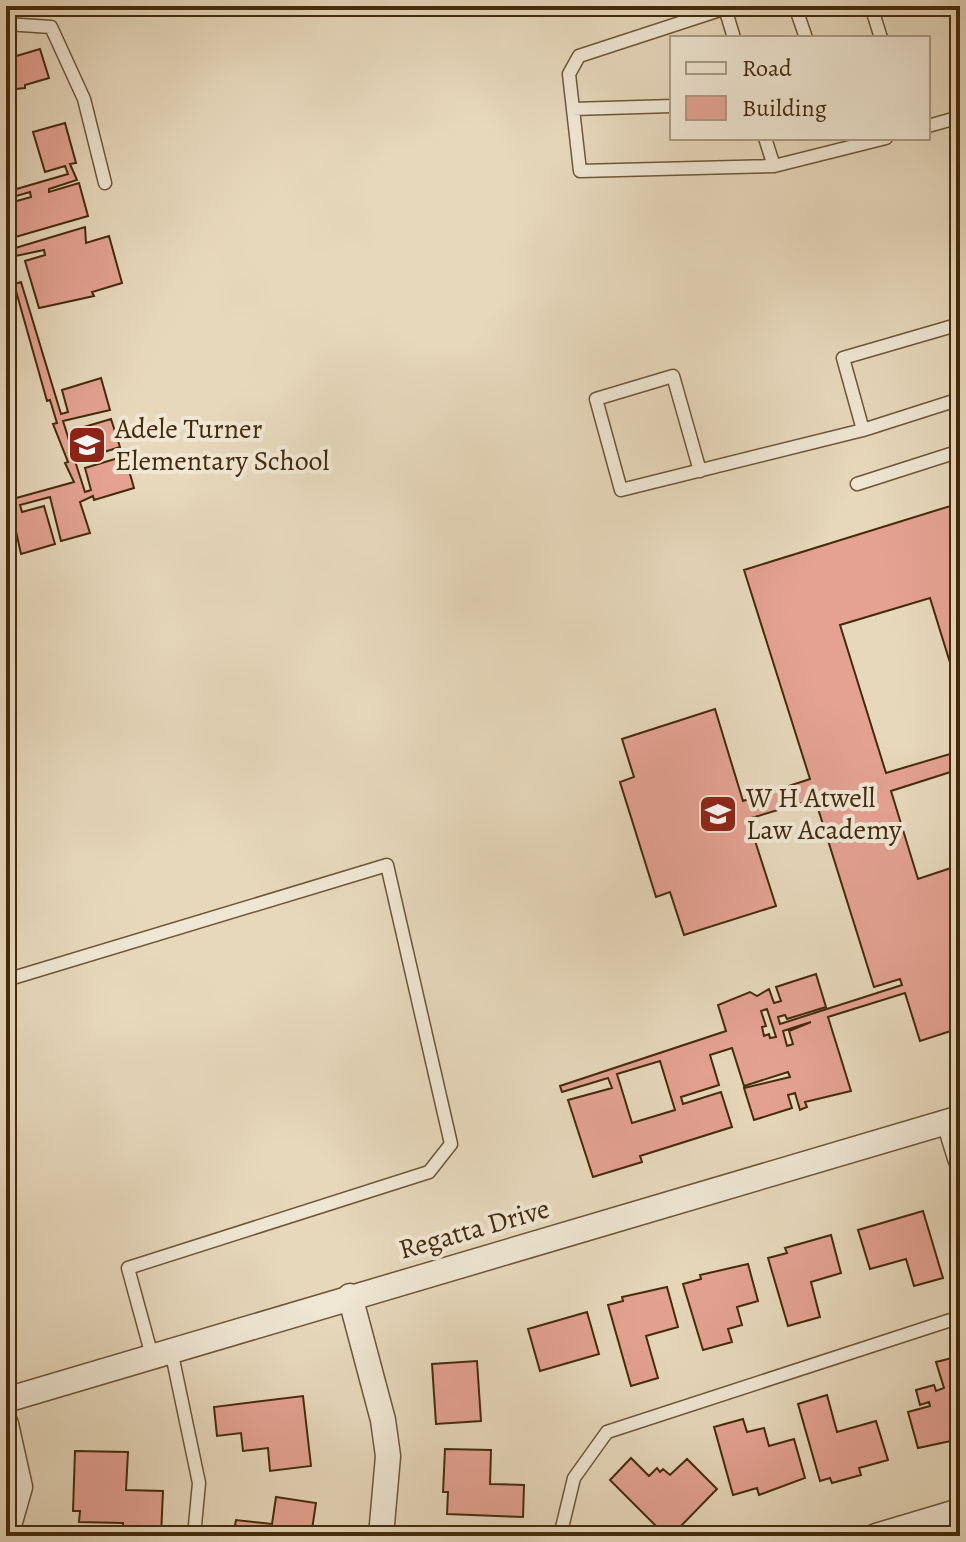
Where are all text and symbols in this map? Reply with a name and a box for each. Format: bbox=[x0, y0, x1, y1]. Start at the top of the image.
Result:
legend bbox=[670, 36, 930, 140]
text: Road bbox=[742, 52, 792, 84]
text: Building bbox=[742, 92, 827, 124]
place label: Adele Turner Elementary School bbox=[114, 410, 330, 480]
school or university icon: Adele Turner Elementary School bbox=[66, 424, 108, 466]
place label: W H Atwell Law Academy bbox=[745, 779, 902, 849]
school or university icon: W H Atwell Law Academy bbox=[697, 793, 739, 835]
street label: Regatta Drive bbox=[394, 1189, 554, 1269]

